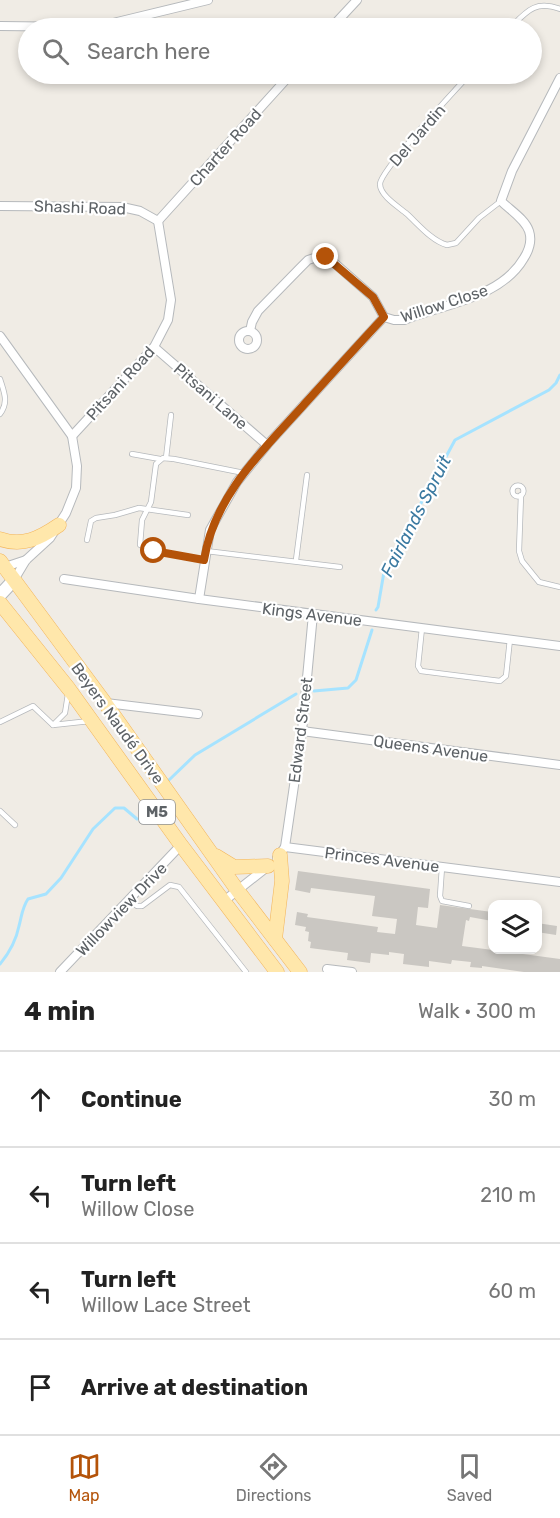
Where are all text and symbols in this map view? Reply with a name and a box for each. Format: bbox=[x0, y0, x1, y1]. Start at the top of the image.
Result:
search box bbox=[18, 18, 542, 84]
icon: search bbox=[39, 35, 72, 68]
text: Search here bbox=[87, 38, 210, 65]
street label: Del Jardin bbox=[385, 101, 449, 170]
street label: Charter Road bbox=[185, 105, 265, 190]
street label: Shashi Road bbox=[34, 196, 126, 219]
route end bbox=[312, 243, 338, 269]
street label: Willow Close bbox=[398, 280, 490, 327]
street label: Pitsani Road bbox=[82, 342, 158, 424]
street label: Pitsani Lane bbox=[170, 359, 251, 434]
water label: Fairlands Spruit bbox=[376, 451, 457, 580]
route start bbox=[140, 537, 166, 563]
street label: Kings Avenue bbox=[261, 599, 363, 630]
street label: Beyers Naudé Drive bbox=[67, 659, 168, 788]
street label: Edward Street bbox=[285, 676, 316, 784]
street label: Queens Avenue bbox=[372, 731, 490, 766]
road number: M5 bbox=[139, 800, 175, 824]
street label: Princes Avenue bbox=[324, 843, 440, 876]
street label: Willowview Drive bbox=[72, 859, 171, 960]
map controls bbox=[488, 900, 542, 954]
button: layers bbox=[488, 900, 542, 954]
text: 4 min bbox=[24, 996, 95, 1027]
text: Walk · 300 m bbox=[418, 999, 536, 1023]
icon: ahead bbox=[24, 1083, 57, 1116]
text: Continue bbox=[81, 1086, 182, 1113]
text: 30 m bbox=[489, 1087, 536, 1111]
text: Turn left bbox=[81, 1170, 176, 1197]
icon: left bbox=[24, 1179, 57, 1212]
text: 210 m bbox=[480, 1183, 536, 1207]
text: Willow Close bbox=[81, 1197, 194, 1221]
text: Turn left bbox=[81, 1266, 176, 1293]
icon: left bbox=[24, 1275, 57, 1308]
text: 60 m bbox=[489, 1279, 536, 1303]
text: Willow Lace Street bbox=[81, 1293, 251, 1317]
icon: arrive bbox=[24, 1371, 57, 1404]
text: Arrive at destination bbox=[81, 1374, 308, 1401]
tab: Map bbox=[68, 1450, 101, 1505]
tab: Directions bbox=[236, 1450, 312, 1505]
tab: Saved bbox=[447, 1450, 492, 1505]

